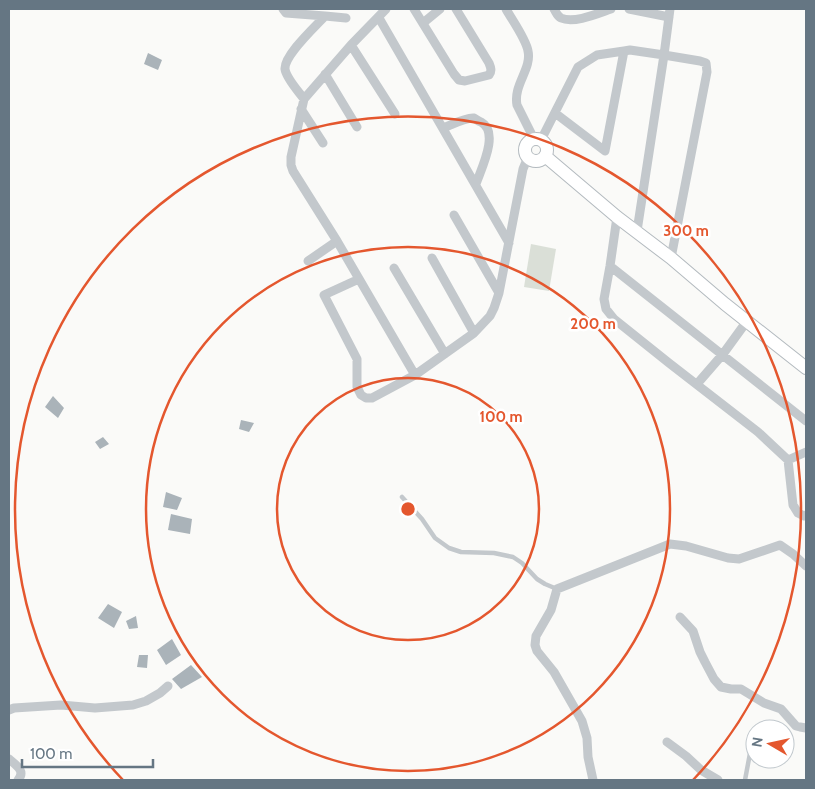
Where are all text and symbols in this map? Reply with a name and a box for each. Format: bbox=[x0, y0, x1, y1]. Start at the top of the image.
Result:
text: 300 m bbox=[663, 222, 709, 240]
text: 200 m bbox=[570, 315, 616, 333]
text: 100 m bbox=[479, 408, 523, 426]
centre of rings bbox=[399, 500, 417, 518]
north arrow bbox=[745, 719, 795, 769]
scale bar bbox=[22, 736, 154, 768]
text: N bbox=[747, 736, 767, 748]
text: 100 m bbox=[30, 745, 72, 763]

